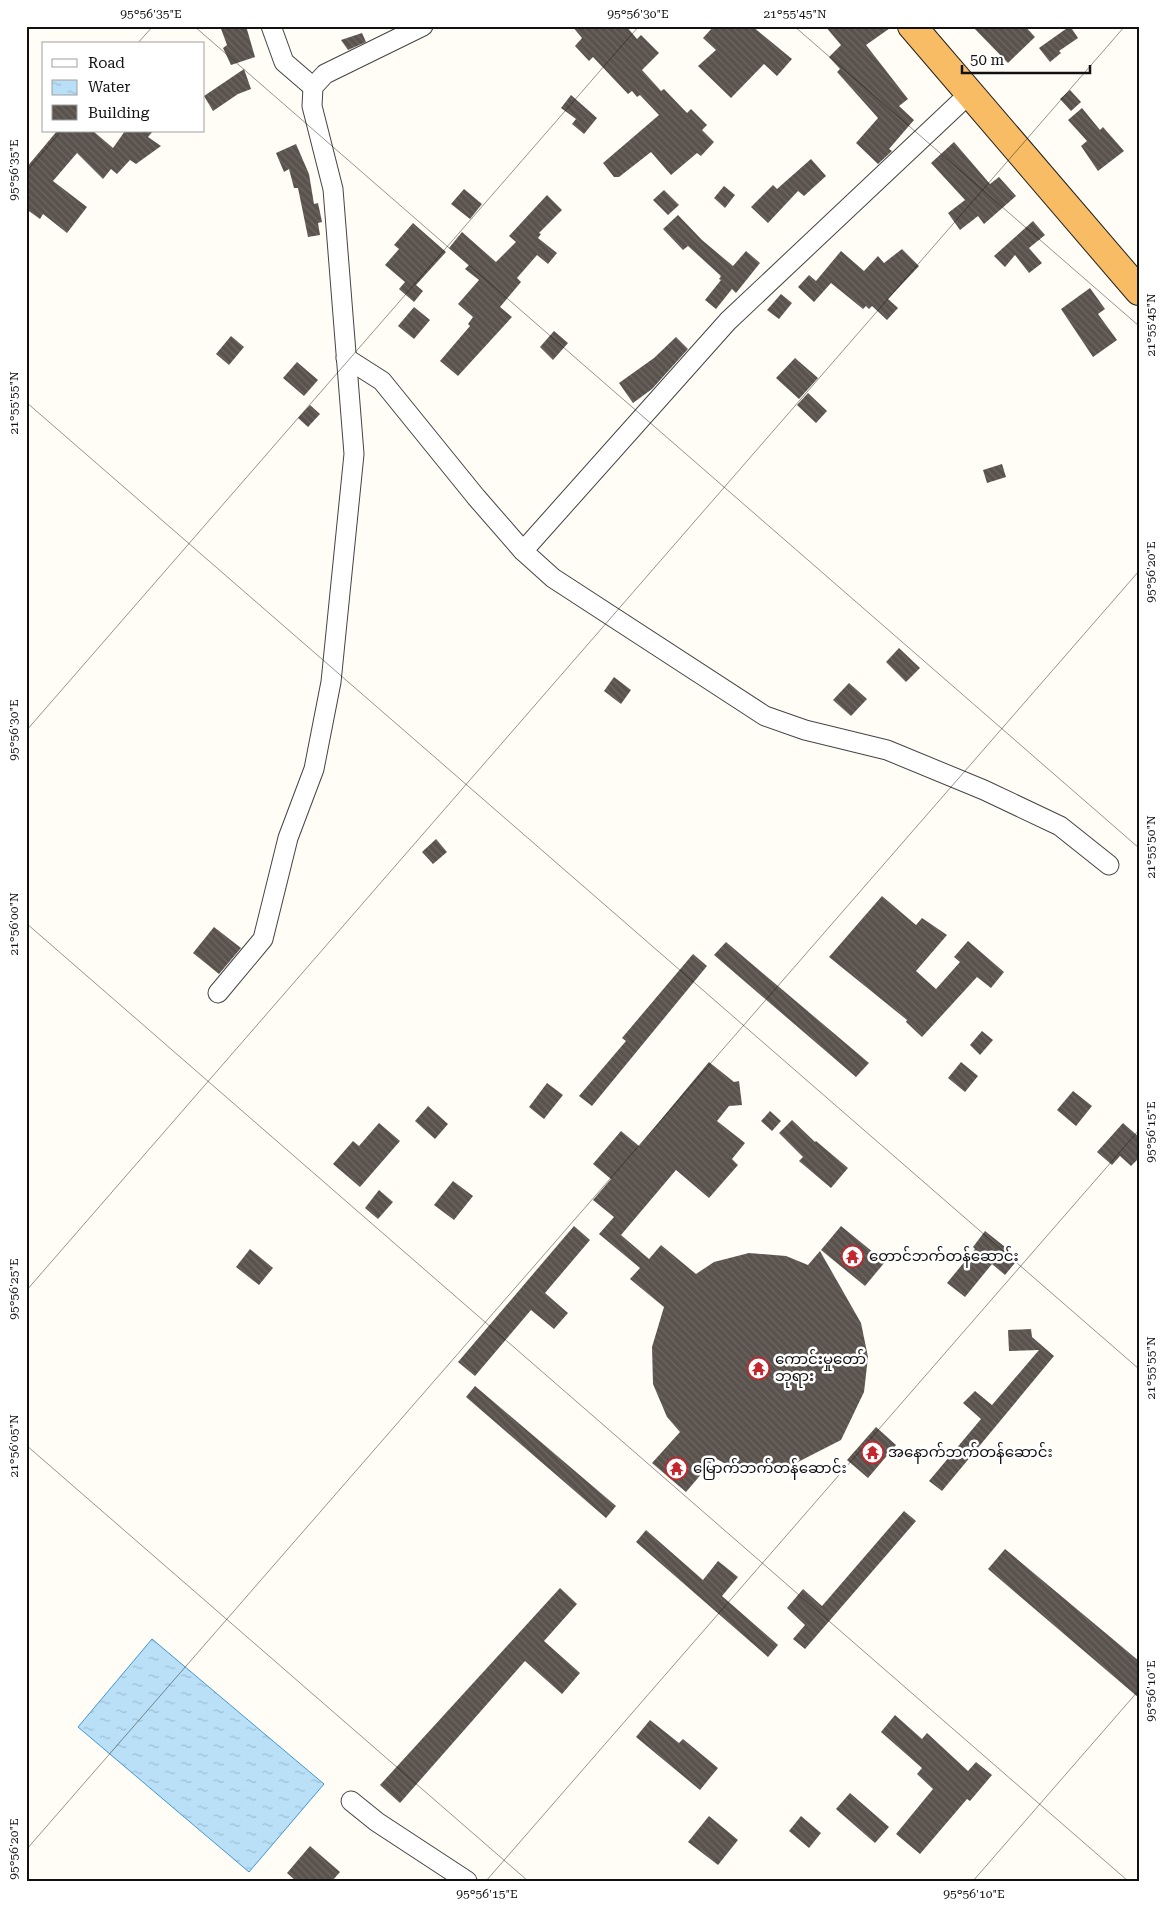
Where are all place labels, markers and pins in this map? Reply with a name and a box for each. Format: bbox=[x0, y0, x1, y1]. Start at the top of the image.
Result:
temple icon: တောင်ဘက်တန်ဆောင်း bbox=[841, 1244, 865, 1268]
place label: တောင်ဘက်တန်ဆောင်း bbox=[869, 1246, 1019, 1268]
place label: ကောင်းမှုတော် ဘုရား bbox=[775, 1349, 866, 1388]
temple icon: ကောင်းမှုတော် ဘုရား bbox=[747, 1356, 771, 1380]
temple icon: အနောက်ဘက်တန်ဆောင်း bbox=[860, 1440, 884, 1464]
place label: အနောက်ဘက်တန်ဆောင်း bbox=[888, 1442, 1053, 1464]
temple icon: မြောက်ဘက်တန်ဆောင်း bbox=[665, 1456, 689, 1480]
place label: မြောက်ဘက်တန်ဆောင်း bbox=[693, 1458, 847, 1480]

